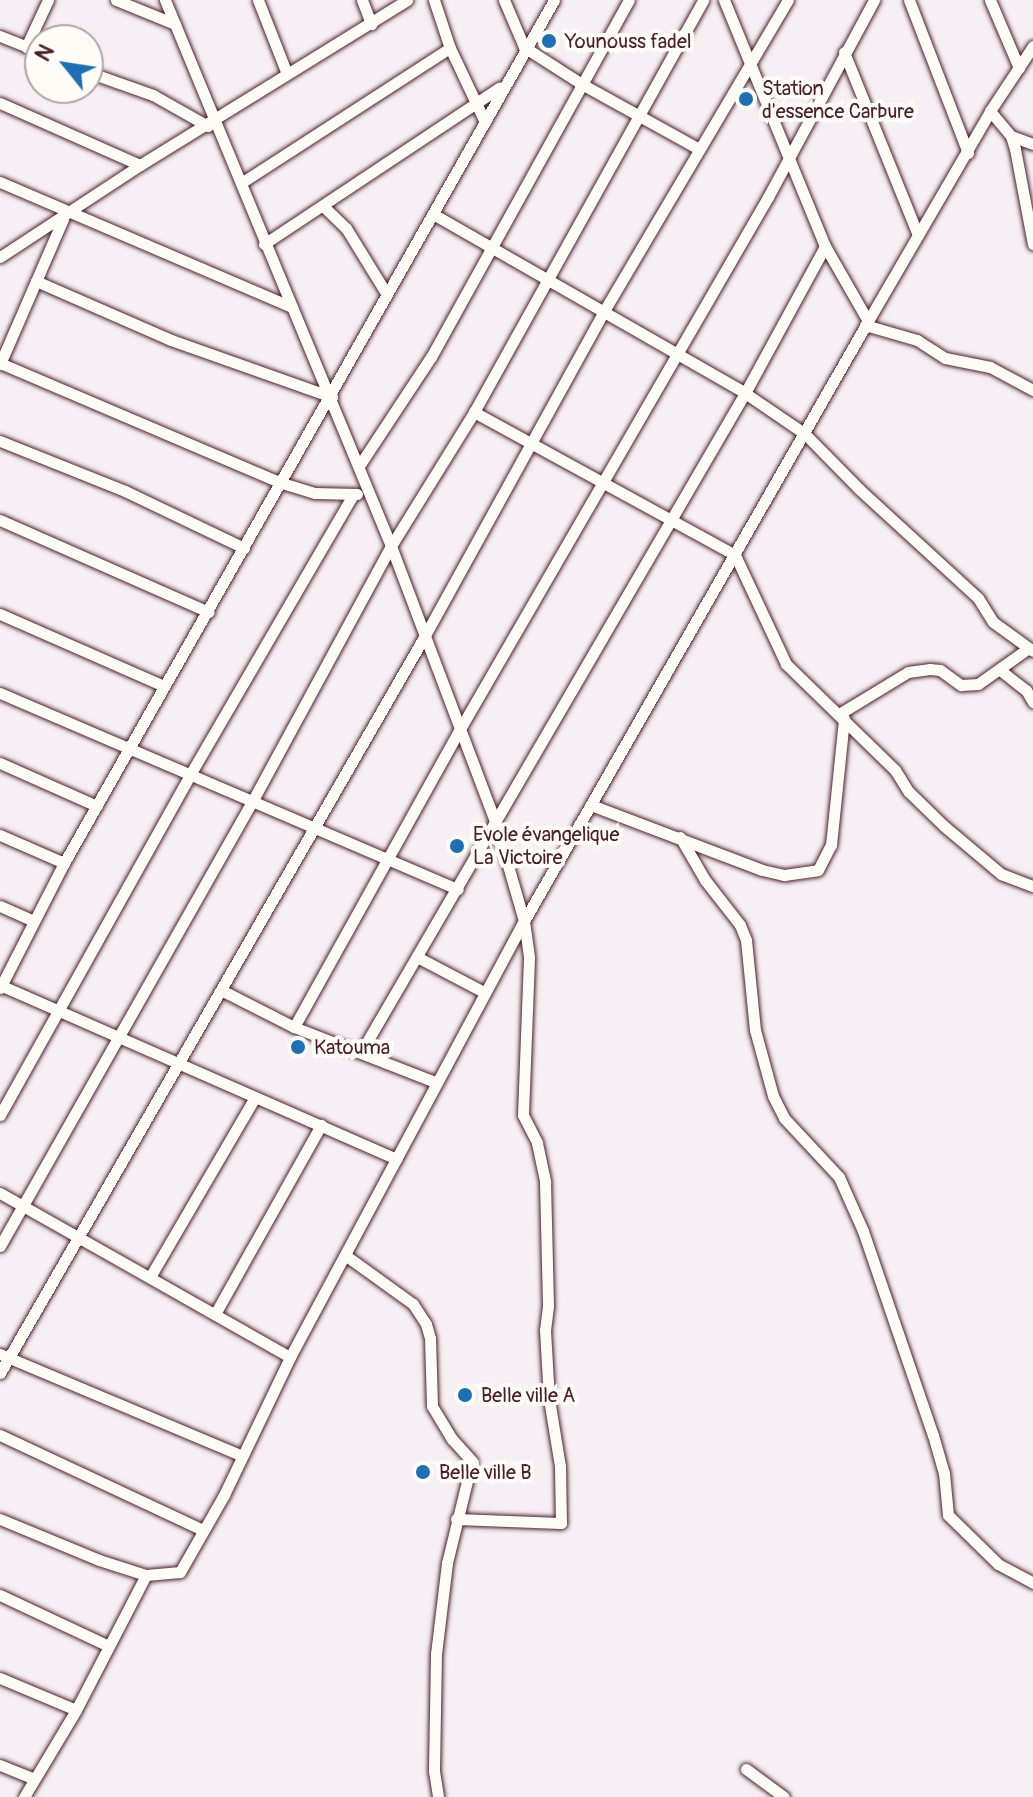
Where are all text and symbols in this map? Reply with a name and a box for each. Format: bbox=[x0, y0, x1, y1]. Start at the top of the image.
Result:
north arrow bbox=[24, 24, 104, 104]
place label: Younouss fadel bbox=[565, 29, 692, 53]
marker: Younouss fadel bbox=[540, 32, 558, 50]
text: N bbox=[29, 40, 61, 66]
place label: Station d'essence Carbure bbox=[762, 76, 914, 123]
marker: Station d'essence Carbure bbox=[737, 90, 755, 108]
place label: Evole évangelique La Victoire bbox=[473, 822, 619, 869]
marker: Evole évangelique La Victoire bbox=[448, 837, 466, 855]
place label: Katouma bbox=[314, 1035, 390, 1059]
marker: Katouma bbox=[289, 1038, 307, 1056]
place label: Belle ville A bbox=[481, 1383, 575, 1407]
marker: Belle ville A bbox=[456, 1386, 474, 1404]
place label: Belle ville B bbox=[439, 1460, 531, 1484]
marker: Belle ville B bbox=[414, 1463, 432, 1481]

